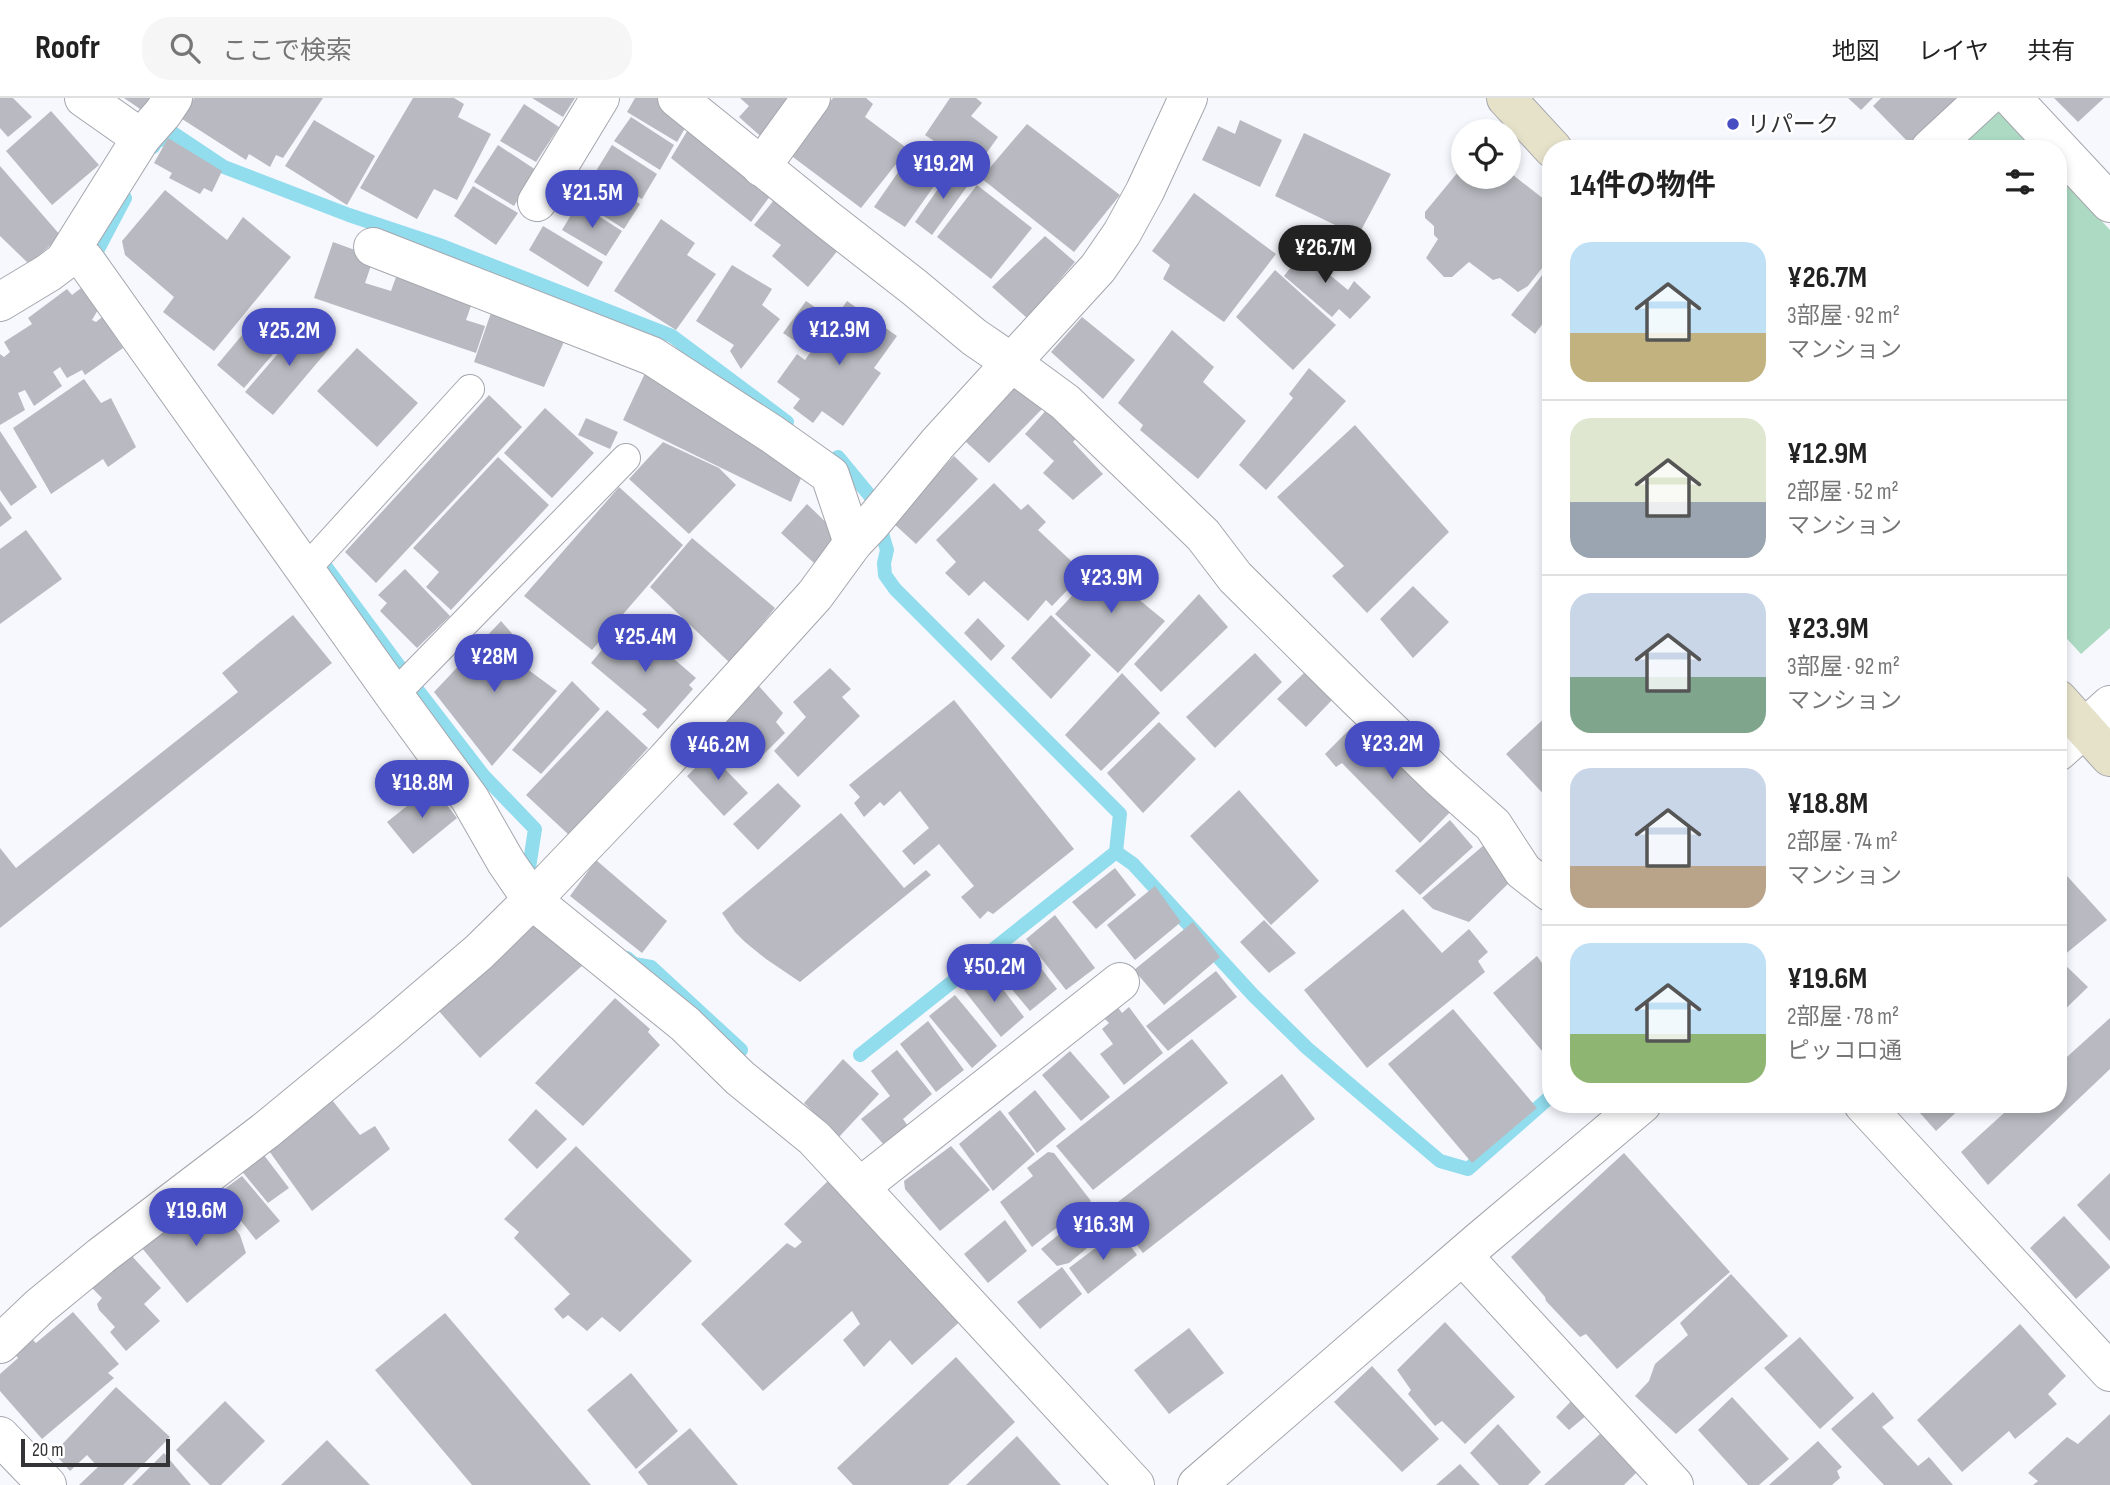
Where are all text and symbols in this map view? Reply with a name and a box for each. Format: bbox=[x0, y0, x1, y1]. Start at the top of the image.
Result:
search box bbox=[142, 17, 632, 80]
text: Roofr bbox=[35, 28, 100, 68]
icon: search bbox=[166, 29, 204, 67]
text: ここで検索 bbox=[222, 36, 352, 67]
text: 地図 bbox=[1832, 37, 1880, 66]
text: レイヤ bbox=[1918, 37, 1989, 66]
text: 共有 bbox=[2027, 37, 2075, 66]
place label: リパーク bbox=[1747, 111, 1839, 139]
marker: リパーク bbox=[1725, 116, 1741, 132]
map controls bbox=[1451, 119, 1521, 189]
button: locate bbox=[1451, 119, 1521, 189]
pin: ¥19.2M bbox=[886, 141, 1000, 201]
text: ¥19.2M bbox=[912, 150, 974, 178]
icon: filters bbox=[2001, 163, 2039, 201]
text: 14件の物件 bbox=[1570, 168, 1716, 204]
pin: ¥21.5M bbox=[535, 170, 649, 230]
text: ¥21.5M bbox=[561, 179, 623, 207]
pin: ¥26.7M bbox=[1268, 226, 1382, 285]
text: ¥26.7M bbox=[1294, 234, 1356, 262]
text: ¥26.7M bbox=[1787, 260, 1867, 296]
icon: home bbox=[1626, 270, 1710, 354]
text: 3部屋 · 92 m² bbox=[1787, 302, 1900, 330]
pin: ¥25.2M bbox=[232, 308, 346, 368]
pin: ¥12.9M bbox=[782, 308, 896, 367]
text: ¥12.9M bbox=[808, 316, 870, 344]
text: ¥25.2M bbox=[258, 317, 320, 345]
text: マンション bbox=[1787, 336, 1902, 364]
text: ¥12.9M bbox=[1787, 436, 1867, 472]
icon: home bbox=[1626, 446, 1710, 530]
text: 2部屋 · 52 m² bbox=[1787, 478, 1899, 506]
text: マンション bbox=[1787, 512, 1902, 540]
pin: ¥23.9M bbox=[1054, 556, 1168, 615]
text: ¥23.9M bbox=[1080, 564, 1142, 592]
text: ¥23.9M bbox=[1787, 611, 1869, 647]
pin: ¥25.4M bbox=[588, 614, 702, 674]
icon: home bbox=[1626, 621, 1710, 705]
text: ¥25.4M bbox=[614, 623, 676, 651]
pin: ¥28M bbox=[453, 634, 535, 694]
text: ¥28M bbox=[470, 643, 518, 671]
text: 3部屋 · 92 m² bbox=[1787, 653, 1900, 681]
text: マンション bbox=[1787, 687, 1902, 715]
pin: ¥46.2M bbox=[661, 722, 775, 782]
pin: ¥23.2M bbox=[1335, 722, 1449, 781]
text: ¥23.2M bbox=[1361, 730, 1423, 758]
text: ¥46.2M bbox=[687, 731, 749, 759]
pin: ¥18.8M bbox=[365, 760, 479, 820]
text: ¥18.8M bbox=[391, 769, 453, 797]
text: ¥18.8M bbox=[1787, 786, 1868, 822]
icon: home bbox=[1626, 796, 1710, 880]
text: 2部屋 · 74 m² bbox=[1787, 828, 1898, 856]
text: マンション bbox=[1787, 862, 1902, 890]
pin: ¥50.2M bbox=[937, 944, 1051, 1004]
text: ¥50.2M bbox=[963, 953, 1025, 981]
text: ¥19.6M bbox=[1787, 961, 1867, 997]
icon: home bbox=[1626, 971, 1710, 1055]
text: 2部屋 · 78 m² bbox=[1787, 1003, 1899, 1031]
text: ピッコロ通 bbox=[1787, 1037, 1902, 1065]
pin: ¥19.6M bbox=[139, 1188, 253, 1248]
text: ¥19.6M bbox=[165, 1197, 227, 1225]
pin: ¥16.3M bbox=[1046, 1202, 1160, 1262]
text: ¥16.3M bbox=[1072, 1211, 1134, 1239]
scale bar bbox=[21, 1436, 170, 1468]
text: 20 m bbox=[32, 1439, 64, 1462]

